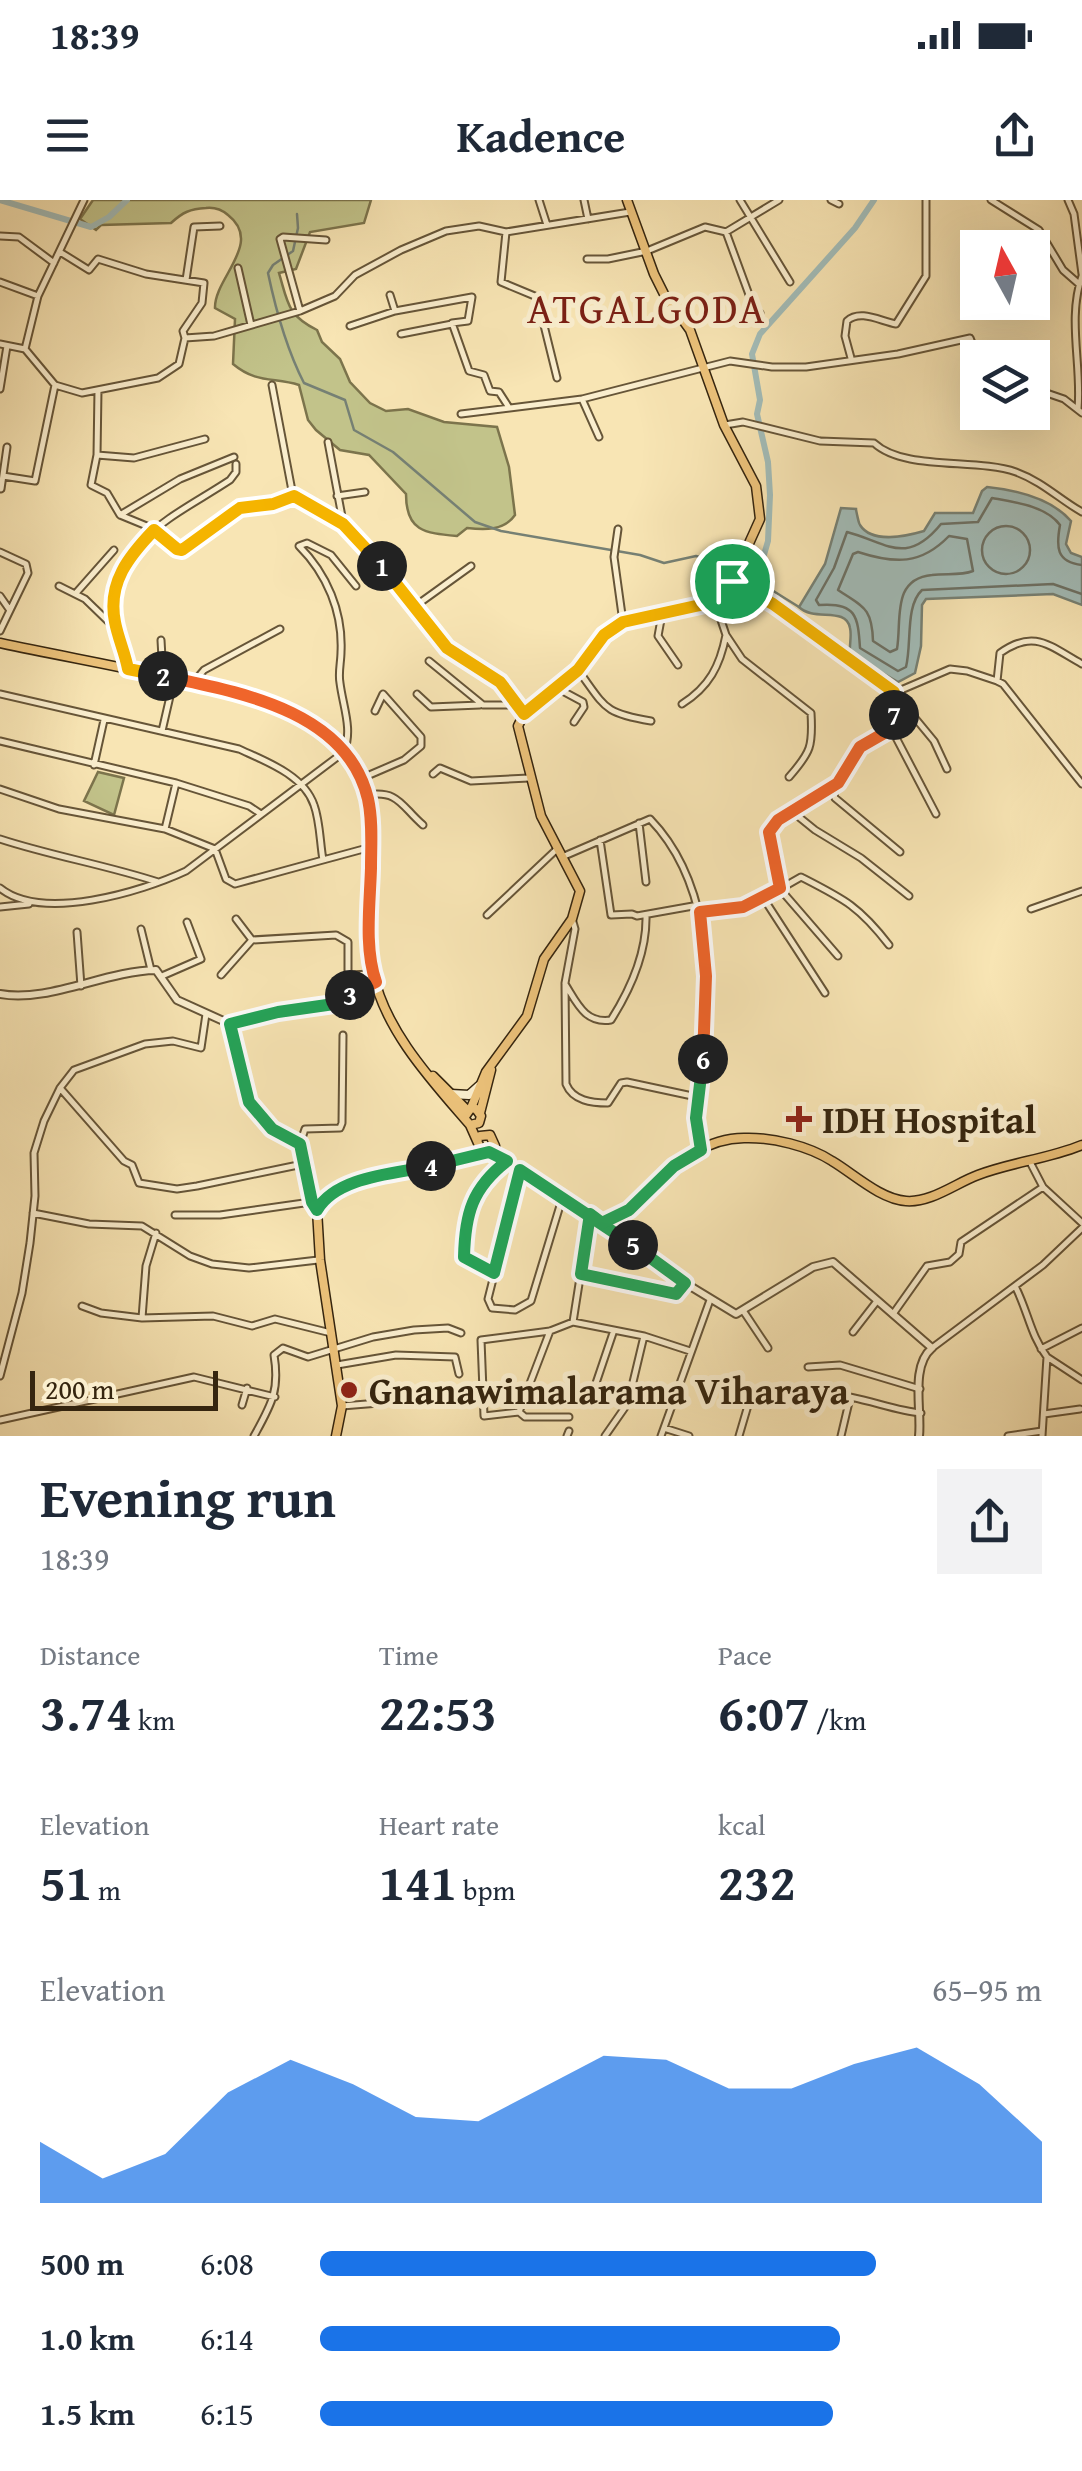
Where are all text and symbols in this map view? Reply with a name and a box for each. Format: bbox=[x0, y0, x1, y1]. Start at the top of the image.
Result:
text: 18:39 bbox=[50, 7, 140, 63]
text: Kadence bbox=[457, 103, 625, 168]
icon: menu bbox=[40, 108, 95, 163]
icon: share bbox=[987, 108, 1042, 163]
north arrow bbox=[960, 230, 1050, 320]
map controls bbox=[960, 230, 1050, 430]
district label: ATGALGODA bbox=[527, 277, 767, 338]
button: layers bbox=[960, 340, 1050, 430]
pin bbox=[690, 539, 775, 624]
pin: 1 bbox=[357, 541, 407, 591]
text: 1 bbox=[375, 545, 389, 586]
icon: arrive bbox=[705, 554, 760, 609]
pin: 2 bbox=[138, 651, 188, 701]
text: 2 bbox=[156, 655, 170, 696]
pin: 7 bbox=[869, 690, 919, 740]
text: 7 bbox=[887, 694, 901, 735]
pin: 3 bbox=[325, 970, 375, 1020]
text: 3 bbox=[343, 974, 357, 1015]
pin: 6 bbox=[678, 1034, 728, 1084]
text: 6 bbox=[696, 1038, 710, 1079]
place label: IDH Hospital bbox=[822, 1091, 1036, 1147]
marker: IDH Hospital bbox=[786, 1106, 812, 1132]
pin: 4 bbox=[406, 1141, 456, 1191]
text: 4 bbox=[424, 1145, 438, 1186]
pin: 5 bbox=[608, 1220, 658, 1270]
text: 5 bbox=[626, 1224, 640, 1265]
place label: Gnanawimalarama Viharaya bbox=[369, 1362, 849, 1418]
scale bar bbox=[30, 1366, 218, 1410]
text: 200 m bbox=[45, 1368, 114, 1409]
marker: Gnanawimalarama Viharaya bbox=[338, 1379, 360, 1401]
text: Evening run bbox=[40, 1457, 336, 1537]
button: share bbox=[937, 1469, 1042, 1574]
text: 18:39 bbox=[40, 1535, 109, 1582]
text: Distance bbox=[40, 1634, 140, 1675]
text: Time bbox=[379, 1634, 439, 1675]
text: Pace bbox=[718, 1634, 772, 1675]
text: 3.74 bbox=[40, 1675, 132, 1748]
text: 22:53 bbox=[379, 1675, 497, 1748]
text: 6:07 bbox=[718, 1675, 810, 1748]
text: km bbox=[132, 1699, 175, 1740]
text: /km bbox=[810, 1699, 866, 1740]
text: Elevation bbox=[40, 1804, 150, 1845]
text: Heart rate bbox=[379, 1804, 499, 1845]
text: kcal bbox=[718, 1804, 766, 1845]
text: 51 bbox=[40, 1845, 92, 1918]
text: 141 bbox=[379, 1845, 457, 1918]
text: 232 bbox=[718, 1845, 796, 1918]
text: m bbox=[92, 1869, 121, 1910]
text: bpm bbox=[457, 1869, 515, 1910]
text: Elevation bbox=[40, 1966, 165, 2013]
text: 65–95 m bbox=[932, 1966, 1042, 2013]
text: 500 m bbox=[40, 2240, 124, 2287]
text: 6:08 bbox=[200, 2240, 254, 2287]
text: 1.0 km bbox=[40, 2315, 135, 2362]
text: 6:14 bbox=[200, 2315, 254, 2362]
text: 1.5 km bbox=[40, 2390, 135, 2437]
text: 6:15 bbox=[200, 2390, 254, 2437]

